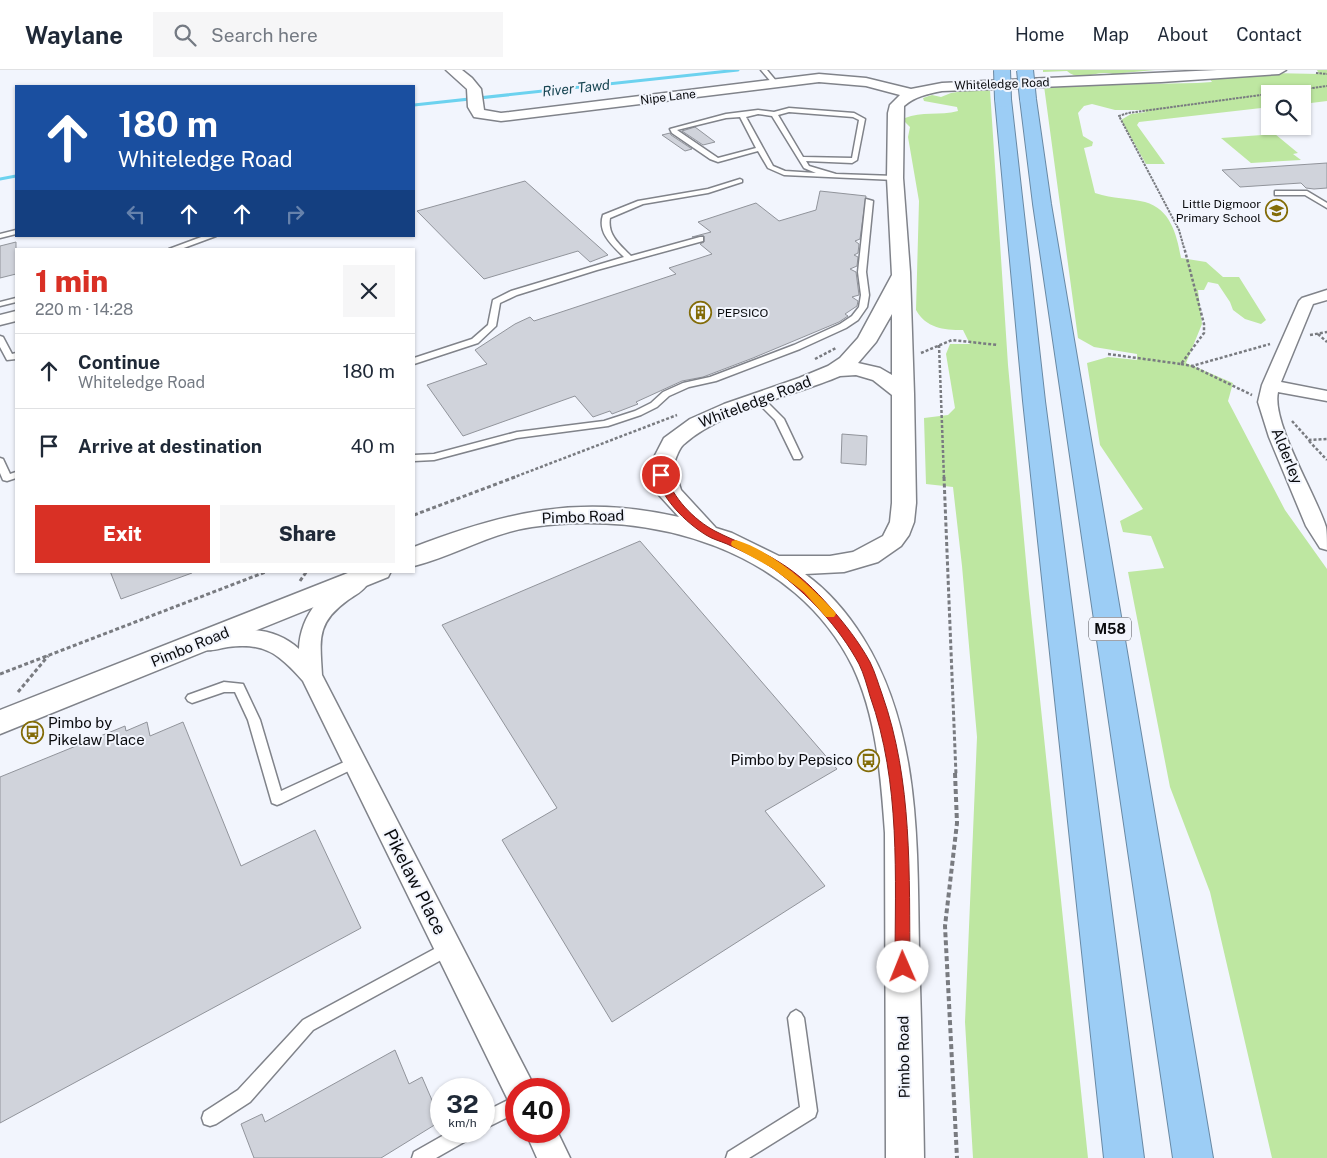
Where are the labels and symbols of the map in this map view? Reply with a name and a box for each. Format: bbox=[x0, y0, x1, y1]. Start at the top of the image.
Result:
street label: Whiteledge Road bbox=[954, 75, 1050, 93]
water label: River Tawd bbox=[541, 76, 611, 100]
street label: Nipe Lane bbox=[639, 87, 697, 107]
place label: Little Digmoor Primary School bbox=[1176, 197, 1261, 225]
school or university icon: Little Digmoor Primary School bbox=[1265, 199, 1289, 223]
building icon: PEPSICO bbox=[689, 301, 713, 325]
place label: PEPSICO bbox=[717, 306, 769, 320]
street label: Whiteledge Road bbox=[696, 372, 813, 431]
street label: Alderley bbox=[1269, 425, 1306, 486]
pin bbox=[640, 454, 682, 496]
street label: Pimbo Road bbox=[541, 507, 625, 526]
road number: M58 bbox=[1089, 618, 1131, 640]
street label: Pimbo Road bbox=[148, 623, 231, 670]
place label: Pimbo by Pikelaw Place bbox=[48, 714, 145, 748]
bus stop icon: Pimbo by Pikelaw Place bbox=[20, 720, 44, 744]
bus stop icon: Pimbo by Pepsico bbox=[857, 748, 881, 772]
place label: Pimbo by Pepsico bbox=[731, 751, 853, 768]
street label: Pikelaw Place bbox=[380, 825, 451, 938]
position arrow bbox=[876, 940, 928, 992]
street label: Pimbo Road bbox=[894, 1015, 913, 1099]
speed limit sign: 40 bbox=[505, 1078, 570, 1143]

